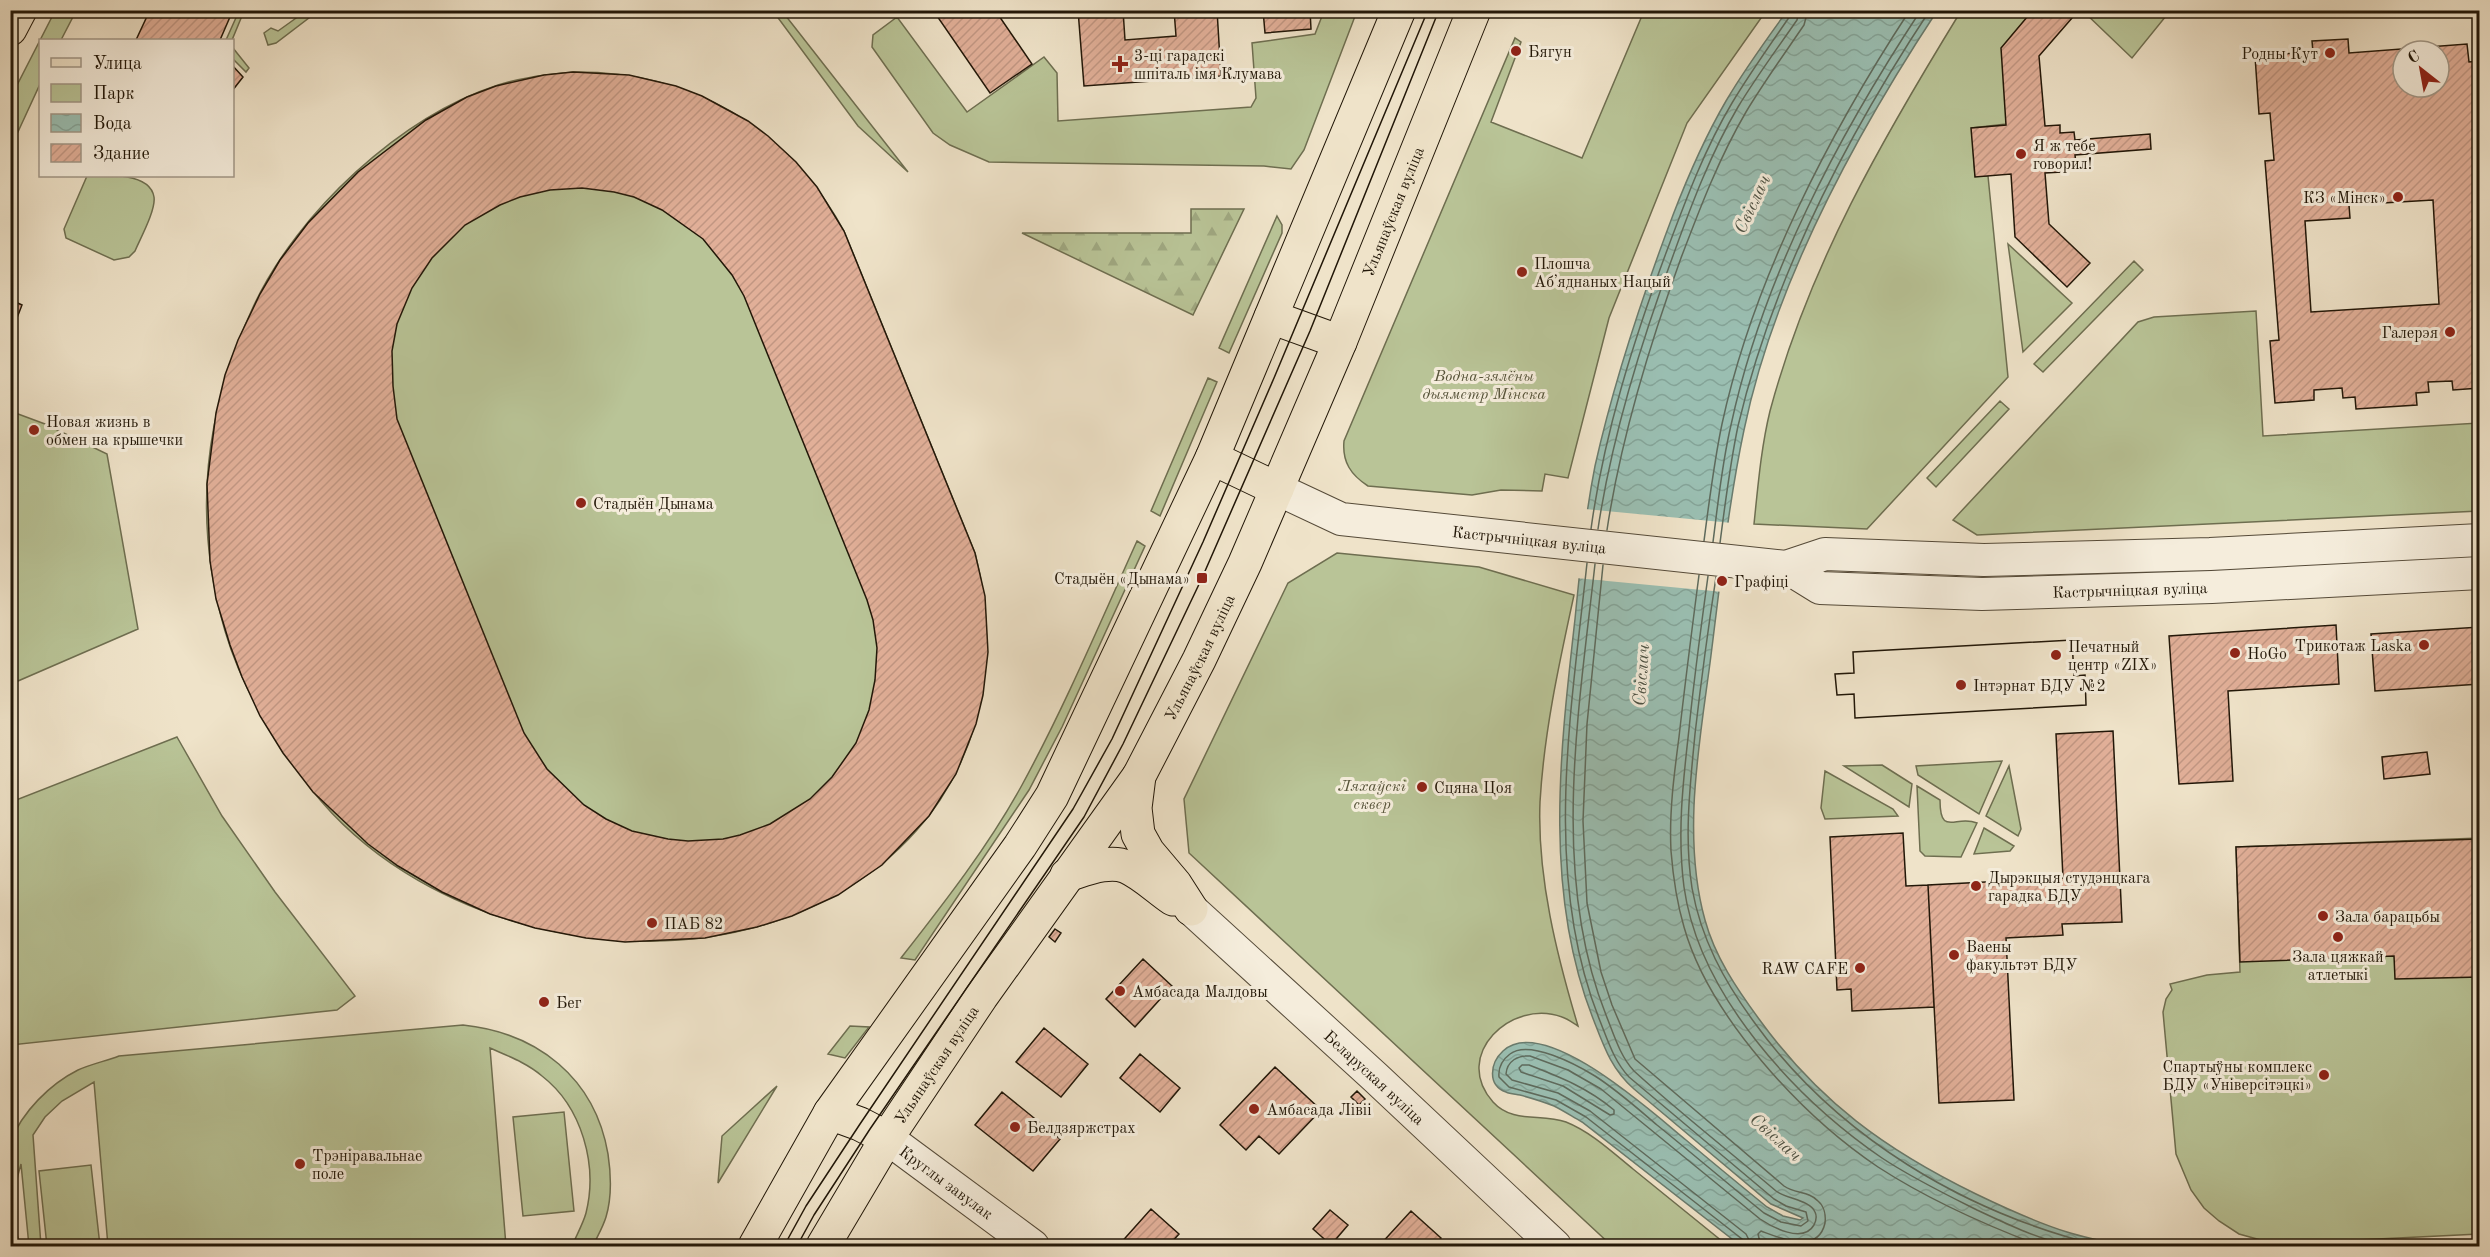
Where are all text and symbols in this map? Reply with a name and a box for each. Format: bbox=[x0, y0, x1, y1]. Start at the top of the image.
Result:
legend bbox=[39, 39, 234, 177]
north arrow bbox=[2391, 39, 2451, 99]
marker: Бягун bbox=[1509, 44, 1523, 58]
place label: Бягун bbox=[1528, 45, 1572, 61]
marker: Родны Кут bbox=[2323, 46, 2337, 60]
place label: Родны Кут bbox=[2241, 47, 2318, 63]
text: С bbox=[2406, 48, 2423, 67]
place label: 3-ці гарадскі шпіталь імя Клумава bbox=[1134, 49, 1282, 83]
text: Улица bbox=[93, 55, 142, 73]
marker: 3-ці гарадскі шпіталь імя Клумава bbox=[1111, 55, 1129, 73]
text: Парк bbox=[93, 85, 134, 103]
text: Вода bbox=[93, 115, 132, 133]
place label: Я ж тебе говорил! bbox=[2033, 139, 2096, 173]
text: Здание bbox=[93, 145, 150, 163]
street label: Ульянаўская вуліца bbox=[1361, 145, 1428, 279]
marker: Я ж тебе говорил! bbox=[2014, 147, 2028, 161]
water label: Свіслач bbox=[1732, 172, 1774, 236]
marker: КЗ «Мінск» bbox=[2391, 190, 2405, 204]
place label: КЗ «Мінск» bbox=[2303, 191, 2386, 207]
place label: Плошча Абʼяднаных Нацый bbox=[1534, 257, 1671, 291]
marker: Плошча Абʼяднаных Нацый bbox=[1515, 265, 1529, 279]
marker: Галерэя bbox=[2443, 325, 2457, 339]
place label: Галерэя bbox=[2381, 326, 2438, 342]
park label: Водна-зялёны дыяметр Мінска bbox=[1422, 369, 1546, 403]
place label: Новая жизнь в обмен на крышечки bbox=[46, 415, 183, 449]
marker: Новая жизнь в обмен на крышечки bbox=[27, 423, 41, 437]
marker: Стадыён Дынама bbox=[574, 496, 588, 510]
place label: Стадыён Дынама bbox=[593, 497, 714, 513]
street label: Кастрычніцкая вуліца bbox=[1451, 525, 1607, 558]
marker: Стадыён «Дынама» bbox=[1195, 571, 1209, 585]
place label: Стадыён «Дынама» bbox=[1054, 572, 1190, 588]
marker: Графіці bbox=[1715, 574, 1729, 588]
place label: Графіці bbox=[1734, 575, 1789, 591]
street label: Кастрычніцкая вуліца bbox=[2052, 581, 2208, 602]
street label: Ульянаўская вуліца bbox=[1163, 592, 1239, 724]
marker: Трикотаж Laska bbox=[2417, 638, 2431, 652]
place label: Трикотаж Laska bbox=[2294, 639, 2412, 655]
place label: Печатный центр «ZIX» bbox=[2068, 640, 2157, 674]
water label: Свіслач bbox=[1631, 643, 1653, 707]
marker: HoGo bbox=[2228, 646, 2242, 660]
place label: HoGo bbox=[2247, 647, 2287, 663]
marker: Печатный центр «ZIX» bbox=[2049, 648, 2063, 662]
marker: Інтэрнат БДУ №2 bbox=[1954, 678, 1968, 692]
place label: Інтэрнат БДУ №2 bbox=[1973, 679, 2106, 695]
park label: Ляхаўскі сквер bbox=[1338, 779, 1407, 813]
marker: Сцяна Цоя bbox=[1415, 780, 1429, 794]
place label: Сцяна Цоя bbox=[1434, 781, 1512, 797]
place label: Дырэкцыя студэнцкага гарадка БДУ bbox=[1988, 871, 2150, 905]
marker: Дырэкцыя студэнцкага гарадка БДУ bbox=[1969, 879, 1983, 893]
marker: Зала барацьбы bbox=[2316, 909, 2330, 923]
place label: Зала барацьбы bbox=[2335, 910, 2440, 926]
marker: ПАБ 82 bbox=[645, 916, 659, 930]
place label: ПАБ 82 bbox=[664, 917, 723, 933]
marker: Зала цяжкай атлетыкі bbox=[2331, 930, 2345, 944]
place label: Ваены факультэт БДУ bbox=[1966, 940, 2078, 974]
marker: Ваены факультэт БДУ bbox=[1947, 948, 1961, 962]
place label: Зала цяжкай атлетыкі bbox=[2292, 950, 2384, 984]
marker: RAW CAFE bbox=[1853, 961, 1867, 975]
place label: RAW CAFE bbox=[1761, 962, 1848, 978]
marker: Амбасада Малдовы bbox=[1113, 984, 1127, 998]
place label: Амбасада Малдовы bbox=[1132, 985, 1268, 1001]
marker: Бег bbox=[537, 995, 551, 1009]
place label: Бег bbox=[556, 996, 582, 1012]
street label: Ульянаўская вуліца bbox=[893, 1003, 983, 1128]
street label: Беларуская вуліца bbox=[1320, 1028, 1427, 1129]
place label: Спартыўны комплекс БДУ «Універсітэцкі» bbox=[2162, 1060, 2312, 1094]
marker: Спартыўны комплекс БДУ «Універсітэцкі» bbox=[2317, 1068, 2331, 1082]
marker: Амбасада Лівіі bbox=[1247, 1102, 1261, 1116]
place label: Амбасада Лівіі bbox=[1266, 1103, 1371, 1119]
water label: Свіслач bbox=[1746, 1110, 1805, 1165]
marker: Белдзяржстрах bbox=[1008, 1120, 1022, 1134]
place label: Белдзяржстрах bbox=[1027, 1121, 1136, 1137]
street label: Круглы завулак bbox=[896, 1144, 995, 1223]
place label: Трэніравальнае поле bbox=[312, 1149, 422, 1183]
marker: Трэніравальнае поле bbox=[293, 1157, 307, 1171]

